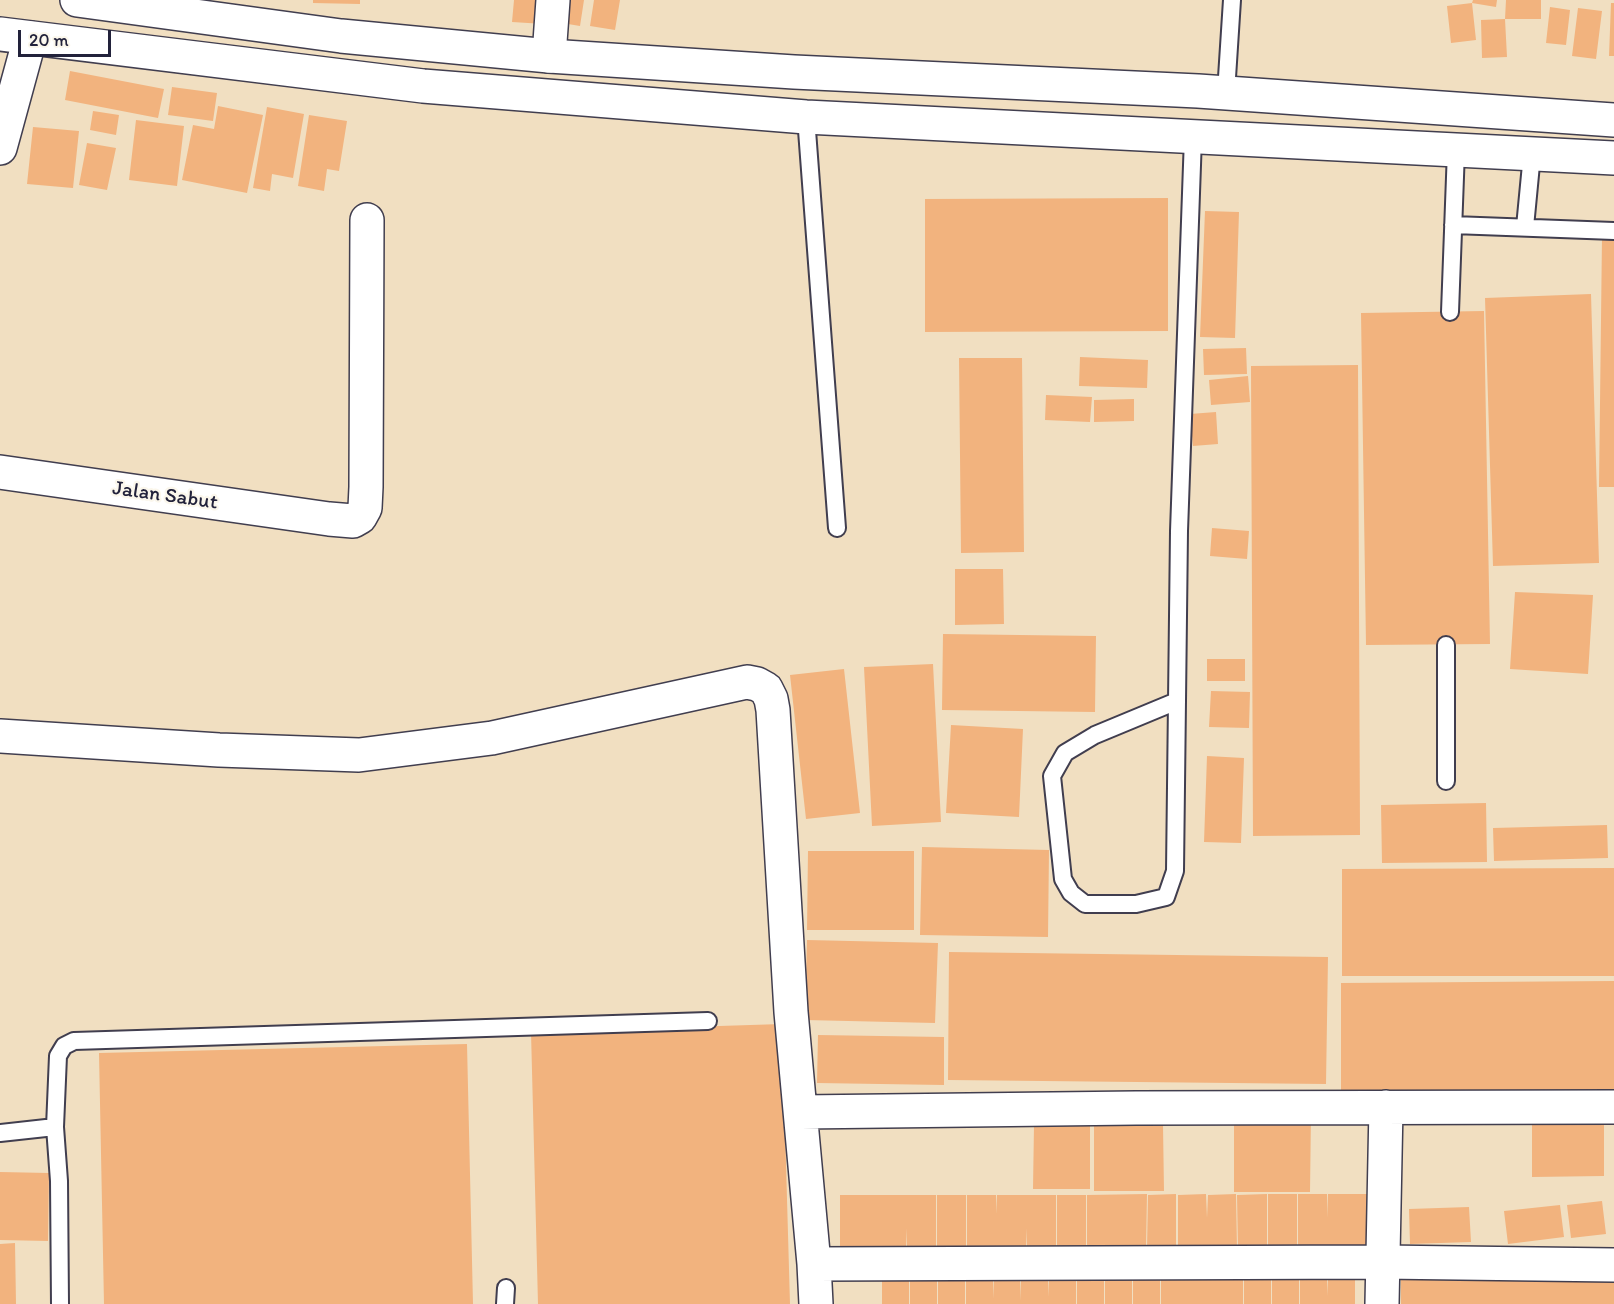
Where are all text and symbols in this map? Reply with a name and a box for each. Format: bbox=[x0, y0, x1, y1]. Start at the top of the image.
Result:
scale bar bbox=[21, 18, 114, 56]
text: 20 m bbox=[29, 29, 69, 51]
street label: Jalan Sabut bbox=[111, 476, 219, 516]

